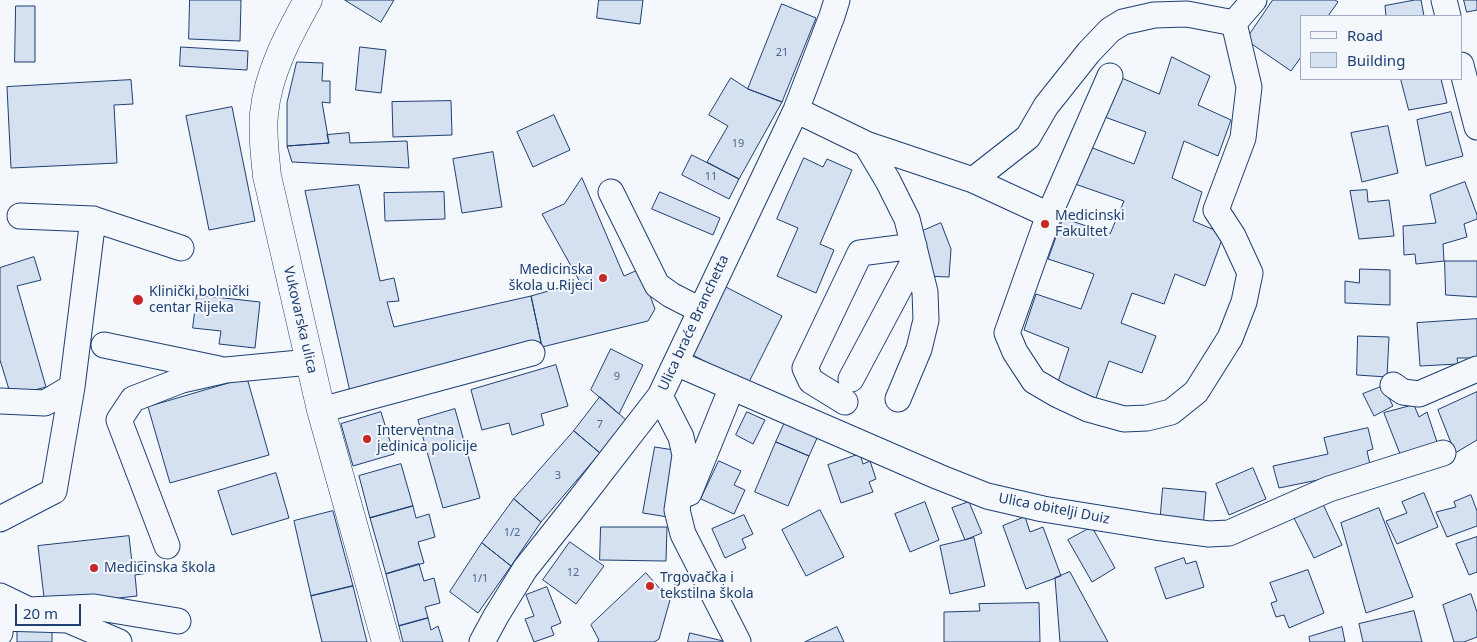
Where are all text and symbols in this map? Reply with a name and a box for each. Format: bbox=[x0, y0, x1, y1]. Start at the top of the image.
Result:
legend bbox=[1300, 15, 1462, 80]
text: Road bbox=[1347, 25, 1383, 45]
house number: 21 bbox=[776, 46, 788, 60]
text: Building bbox=[1347, 50, 1405, 70]
house number: 19 bbox=[732, 137, 744, 151]
house number: 11 bbox=[705, 170, 717, 184]
place label: Medicinski Fakultet bbox=[1055, 208, 1125, 240]
marker: Medicinski Fakultet bbox=[1039, 218, 1051, 230]
street label: Ulica braće Branchetta bbox=[655, 252, 733, 394]
place label: Medicinska škola u Rijeci bbox=[509, 262, 593, 294]
street label: Vukovarska ulica bbox=[280, 265, 320, 375]
marker: Medicinska škola u Rijeci bbox=[597, 272, 609, 284]
place label: Klinički bolnički centar Rijeka bbox=[149, 284, 249, 316]
marker: Klinički bolnički centar Rijeka bbox=[131, 293, 145, 307]
house number: 9 bbox=[614, 370, 620, 384]
house number: 7 bbox=[597, 418, 603, 432]
place label: Interventna jedinica policije bbox=[377, 423, 477, 456]
marker: Interventna jedinica policije bbox=[361, 433, 373, 445]
house number: 3 bbox=[555, 469, 561, 483]
street label: Ulica obitelji Duiz bbox=[997, 490, 1111, 528]
house number: 1/2 bbox=[504, 526, 520, 540]
place label: Medicinska škola bbox=[104, 560, 216, 576]
marker: Medicinska škola bbox=[88, 562, 100, 574]
house number: 12 bbox=[567, 566, 579, 580]
place label: Trgovačka i tekstilna škola bbox=[660, 570, 754, 602]
house number: 1/1 bbox=[472, 572, 488, 586]
marker: Trgovačka i tekstilna škola bbox=[644, 580, 656, 592]
scale bar bbox=[18, 594, 84, 626]
text: 20 m bbox=[23, 603, 58, 623]

